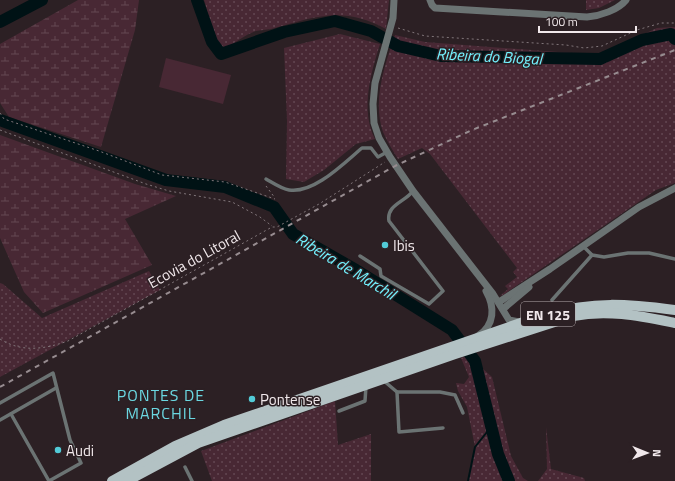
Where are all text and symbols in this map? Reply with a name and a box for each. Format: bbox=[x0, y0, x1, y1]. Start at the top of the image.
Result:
scale bar bbox=[539, 8, 636, 34]
text: 100 m bbox=[545, 12, 578, 31]
water label: Ribeira do Biogal bbox=[435, 41, 544, 71]
street label: Ecovia do Litoral bbox=[144, 224, 244, 294]
water label: Ribeira de Marchil bbox=[292, 227, 402, 306]
place label: Ibis bbox=[393, 234, 415, 257]
marker: Ibis bbox=[380, 240, 390, 250]
road number: EN 125 bbox=[521, 302, 575, 326]
district label: PONTES DE MARCHIL bbox=[117, 383, 205, 425]
place label: Pontense bbox=[260, 388, 320, 411]
marker: Pontense bbox=[247, 394, 257, 404]
north arrow bbox=[627, 433, 667, 473]
place label: Audi bbox=[66, 439, 94, 462]
marker: Audi bbox=[53, 445, 63, 455]
text: N bbox=[649, 449, 665, 457]

